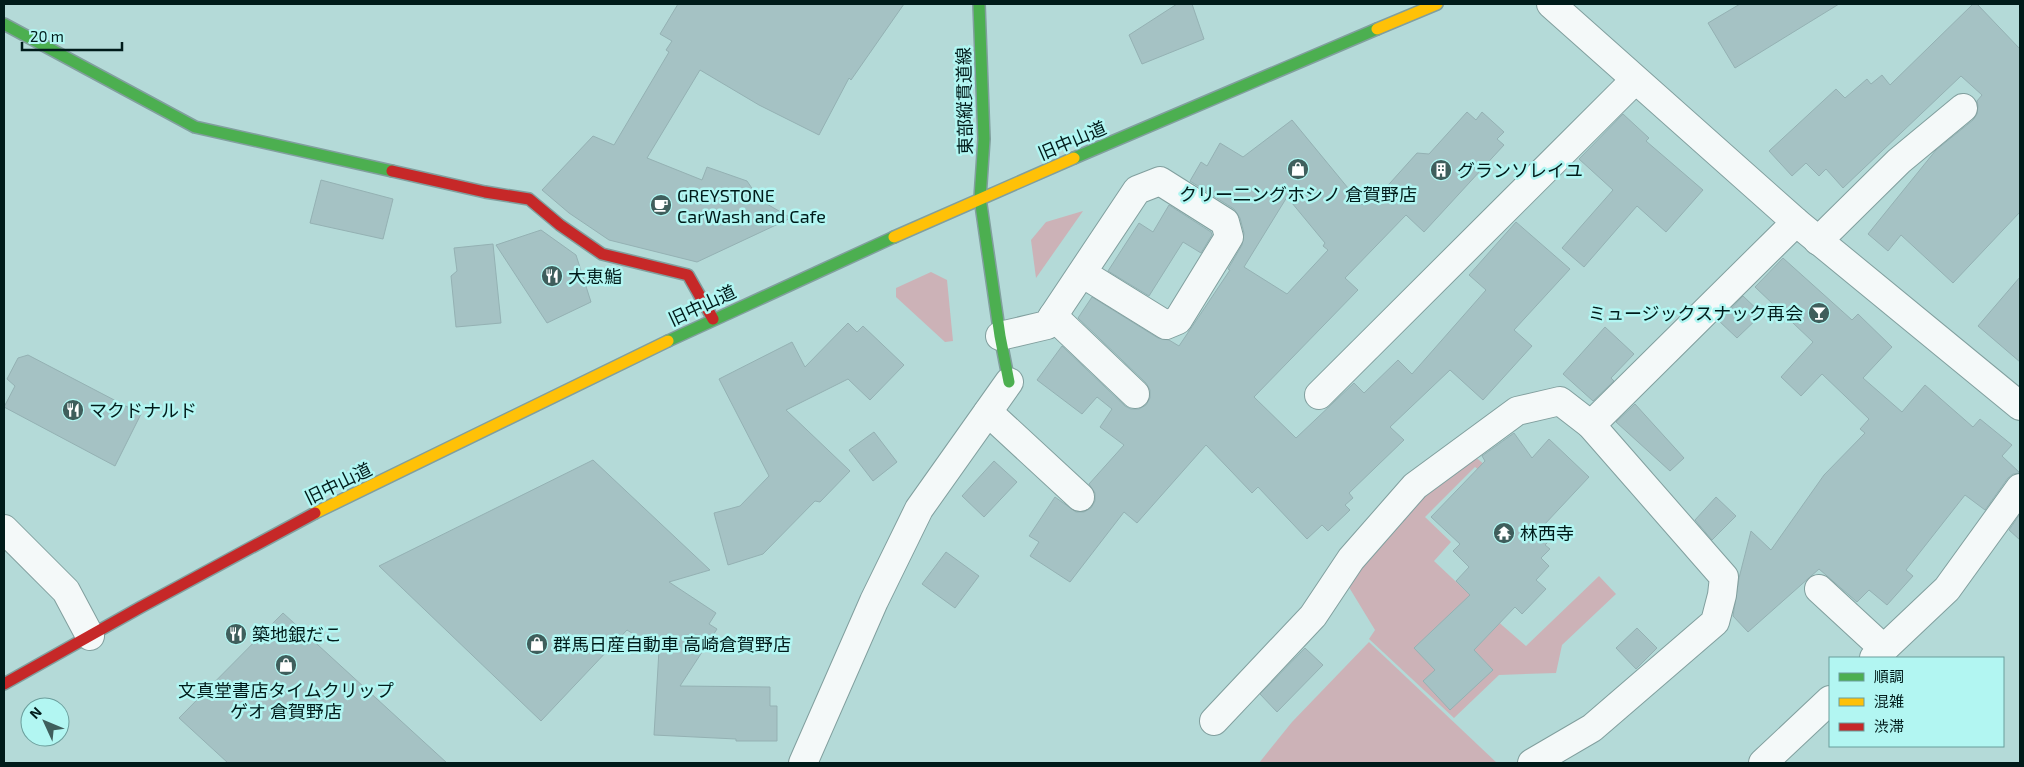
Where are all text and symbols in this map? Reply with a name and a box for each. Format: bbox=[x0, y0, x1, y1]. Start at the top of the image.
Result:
scale bar bbox=[22, 20, 122, 52]
text: 20 m bbox=[30, 27, 64, 45]
street label: 東部縦貫道線 bbox=[952, 47, 976, 155]
street label: 旧中山道 bbox=[1035, 116, 1109, 164]
shop icon: クリー二ングホシノ 倉賀野店 bbox=[1286, 157, 1310, 181]
building icon: グランソレイユ bbox=[1429, 158, 1453, 182]
place label: グランソレイユ bbox=[1457, 159, 1583, 181]
place label: クリー二ングホシノ 倉賀野店 bbox=[1179, 183, 1417, 205]
place label: GREYSTONE CarWash and Cafe bbox=[677, 184, 826, 227]
cafe icon: GREYSTONE CarWash and Cafe bbox=[649, 193, 673, 217]
restaurant icon: 大恵鮨 bbox=[540, 264, 564, 288]
place label: 大恵鮨 bbox=[568, 265, 622, 287]
street label: 旧中山道 bbox=[665, 280, 739, 330]
bar icon: ミュージックスナック再会 bbox=[1807, 301, 1831, 325]
place label: ミュージックスナック再会 bbox=[1588, 302, 1803, 324]
restaurant icon: マクドナルド bbox=[61, 398, 85, 422]
place label: マクドナルド bbox=[89, 399, 197, 421]
street label: 旧中山道 bbox=[301, 457, 375, 509]
temple icon: 林西寺 bbox=[1492, 521, 1516, 545]
place label: 林西寺 bbox=[1520, 522, 1574, 544]
restaurant icon: 築地銀だこ bbox=[224, 622, 248, 646]
place label: 築地銀だこ bbox=[252, 623, 342, 645]
shop icon: 群馬日産自動車 高崎倉賀野店 bbox=[525, 632, 549, 656]
place label: 群馬日産自動車 高崎倉賀野店 bbox=[553, 633, 791, 655]
shop icon: 文真堂書店タイムクリップ ゲオ 倉賀野店 bbox=[274, 653, 298, 677]
legend bbox=[1829, 657, 2004, 747]
text: 順調 bbox=[1874, 667, 1904, 685]
place label: 文真堂書店タイムクリップ ゲオ 倉賀野店 bbox=[178, 679, 394, 722]
text: 混雑 bbox=[1874, 692, 1904, 710]
north arrow bbox=[20, 697, 70, 747]
text: N bbox=[26, 703, 45, 722]
text: 渋滞 bbox=[1874, 717, 1904, 735]

